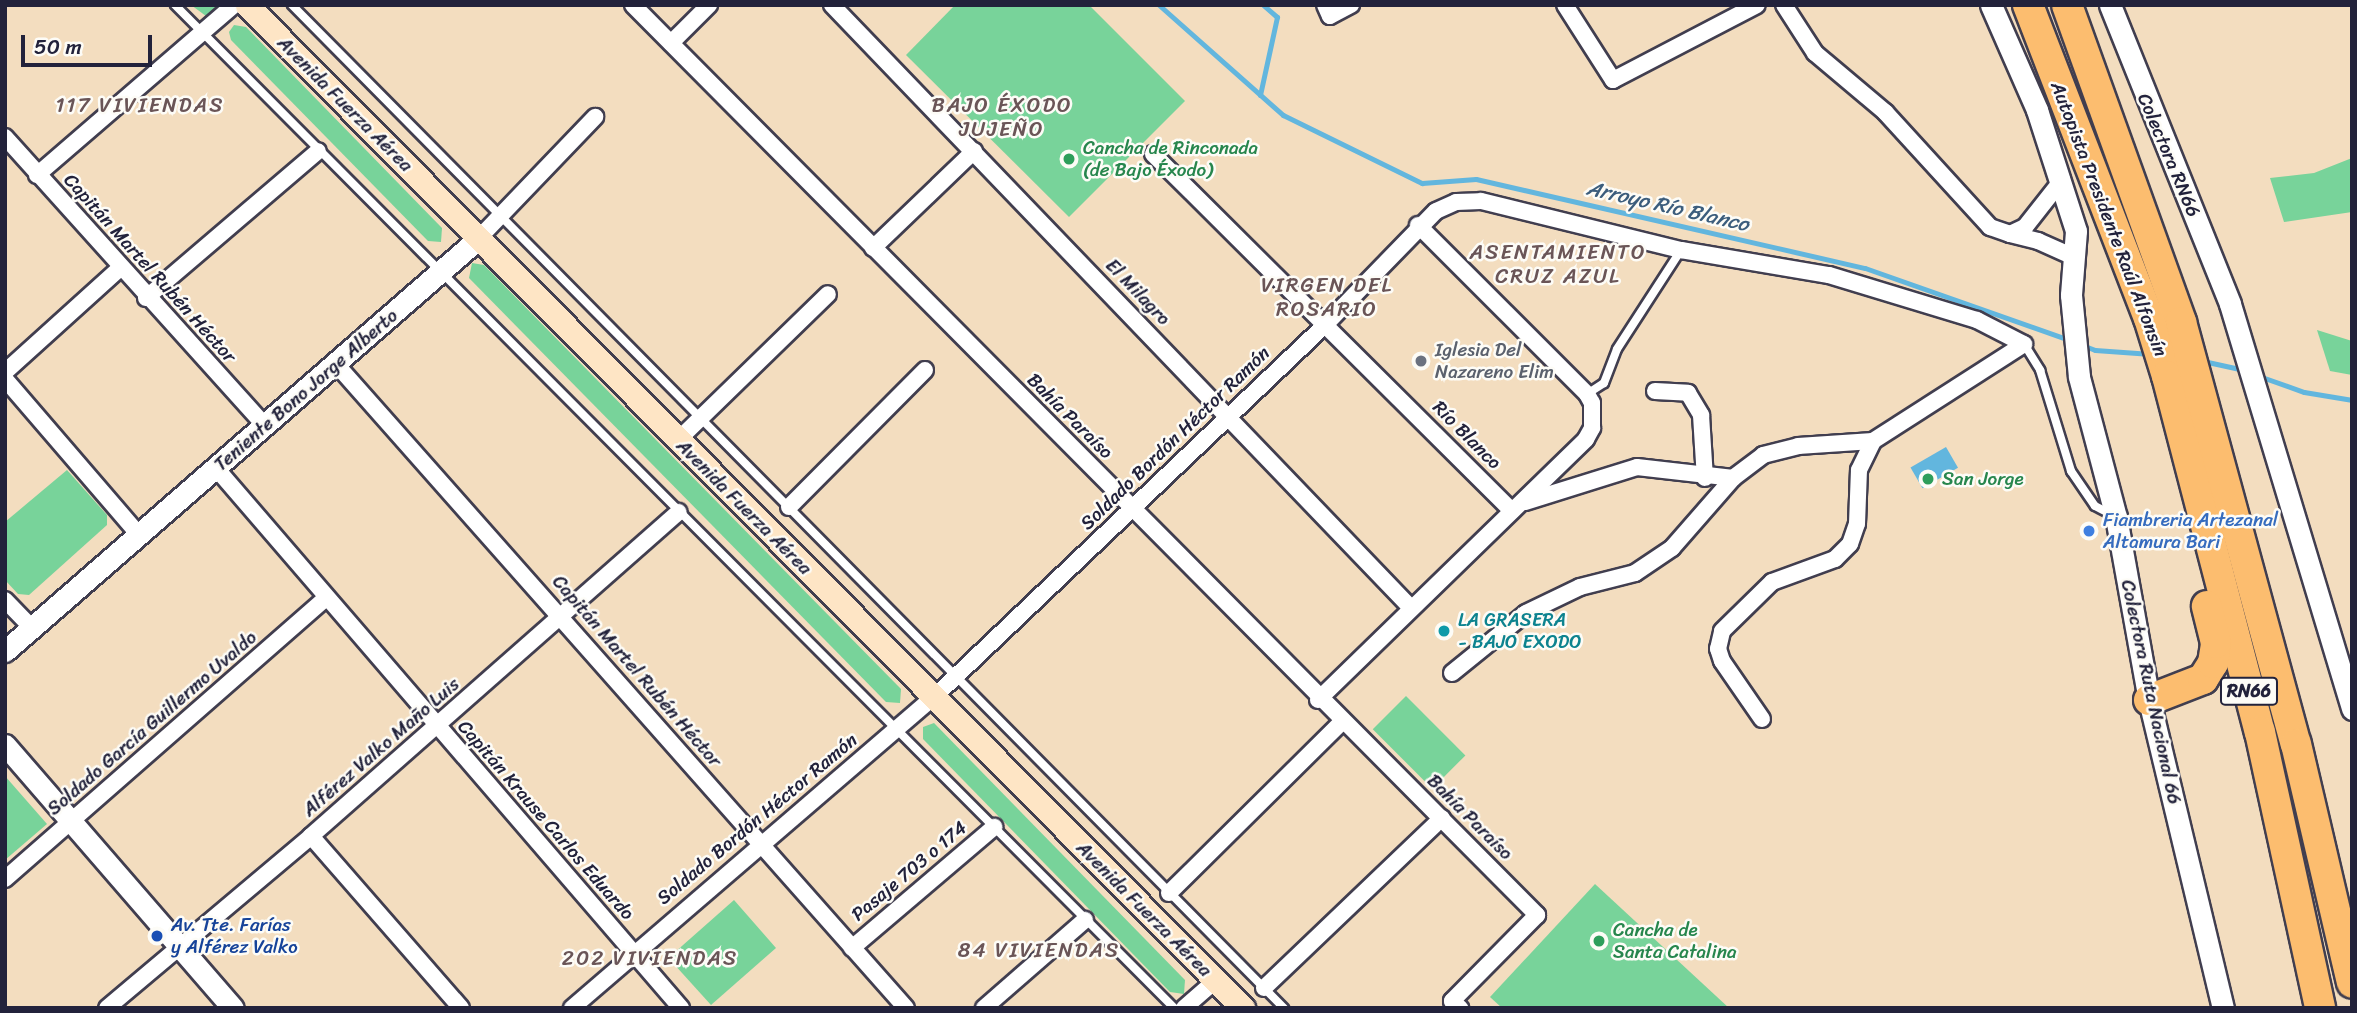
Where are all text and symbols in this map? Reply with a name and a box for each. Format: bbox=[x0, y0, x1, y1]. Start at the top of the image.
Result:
scale bar bbox=[24, 21, 156, 65]
text: 50 m bbox=[34, 28, 82, 66]
street label: Avenida Fuerza Aérea bbox=[273, 32, 417, 176]
street label: Autopista Presidente Raúl Alfonsín bbox=[2046, 78, 2172, 360]
street label: Colectora RN66 bbox=[2133, 90, 2205, 220]
district label: 117 VIVIENDAS bbox=[58, 92, 222, 118]
district label: BAJO ÉXODO JUJEÑO bbox=[933, 92, 1071, 142]
place label: Cancha de Rinconada (de Bajo Éxodo) bbox=[1083, 137, 1259, 181]
marker: Cancha de Rinconada (de Bajo Éxodo) bbox=[1061, 151, 1077, 167]
street label: Capitán Martel Rubén Héctor bbox=[59, 169, 241, 367]
water label: Arroyo Río Blanco bbox=[1585, 175, 1751, 237]
district label: ASENTAMIENTO CRUZ AZUL bbox=[1472, 239, 1644, 289]
street label: El Milagro bbox=[1101, 254, 1175, 330]
district label: VIRGEN DEL ROSARIO bbox=[1262, 272, 1392, 322]
street label: Teniente Bono Jorge Alberto bbox=[209, 304, 403, 476]
place label: Iglesia Del Nazareno Elim bbox=[1435, 339, 1554, 383]
street label: Soldado Bordón Héctor Ramón bbox=[1076, 342, 1274, 534]
marker: Iglesia Del Nazareno Elim bbox=[1413, 353, 1429, 369]
street label: Bahía Paraíso bbox=[1022, 368, 1118, 464]
street label: Río Blanco bbox=[1428, 396, 1506, 474]
street label: Avenida Fuerza Aérea bbox=[672, 435, 816, 579]
place label: San Jorge bbox=[1942, 468, 2024, 490]
marker: San Jorge bbox=[1920, 471, 1936, 487]
place label: Fiambreria Artezanal Altamura Bari bbox=[2103, 509, 2279, 553]
marker: Fiambreria Artezanal Altamura Bari bbox=[2081, 523, 2097, 539]
street label: Capitán Martel Rubén Héctor bbox=[548, 570, 726, 772]
street label: Colectora Ruta Nacional 66 bbox=[2116, 578, 2186, 806]
place label: LA GRASERA - BAJO EXODO bbox=[1458, 609, 1581, 653]
marker: LA GRASERA - BAJO EXODO bbox=[1436, 623, 1452, 639]
street label: Soldado García Guillermo Uvaldo bbox=[43, 626, 261, 820]
street label: Alférez Valko Maño Luis bbox=[298, 673, 464, 821]
road number: RN66 bbox=[2219, 676, 2279, 706]
street label: Capitán Krause Carlos Eduardo bbox=[453, 716, 639, 924]
street label: Soldado Bordón Héctor Ramón bbox=[652, 729, 862, 909]
street label: Bahía Paraíso bbox=[1422, 769, 1518, 865]
street label: Pasaje 703 o 174 bbox=[847, 816, 971, 926]
street label: Avenida Fuerza Aérea bbox=[1072, 837, 1216, 981]
place label: Av. Tte. Farías y Alférez Valko bbox=[171, 914, 298, 958]
place label: Cancha de Santa Catalina bbox=[1613, 919, 1737, 963]
marker: Av. Tte. Farías y Alférez Valko bbox=[149, 928, 165, 944]
marker: Cancha de Santa Catalina bbox=[1591, 933, 1607, 949]
district label: 84 VIVIENDAS bbox=[960, 937, 1118, 963]
district label: 202 VIVIENDAS bbox=[564, 945, 736, 971]

